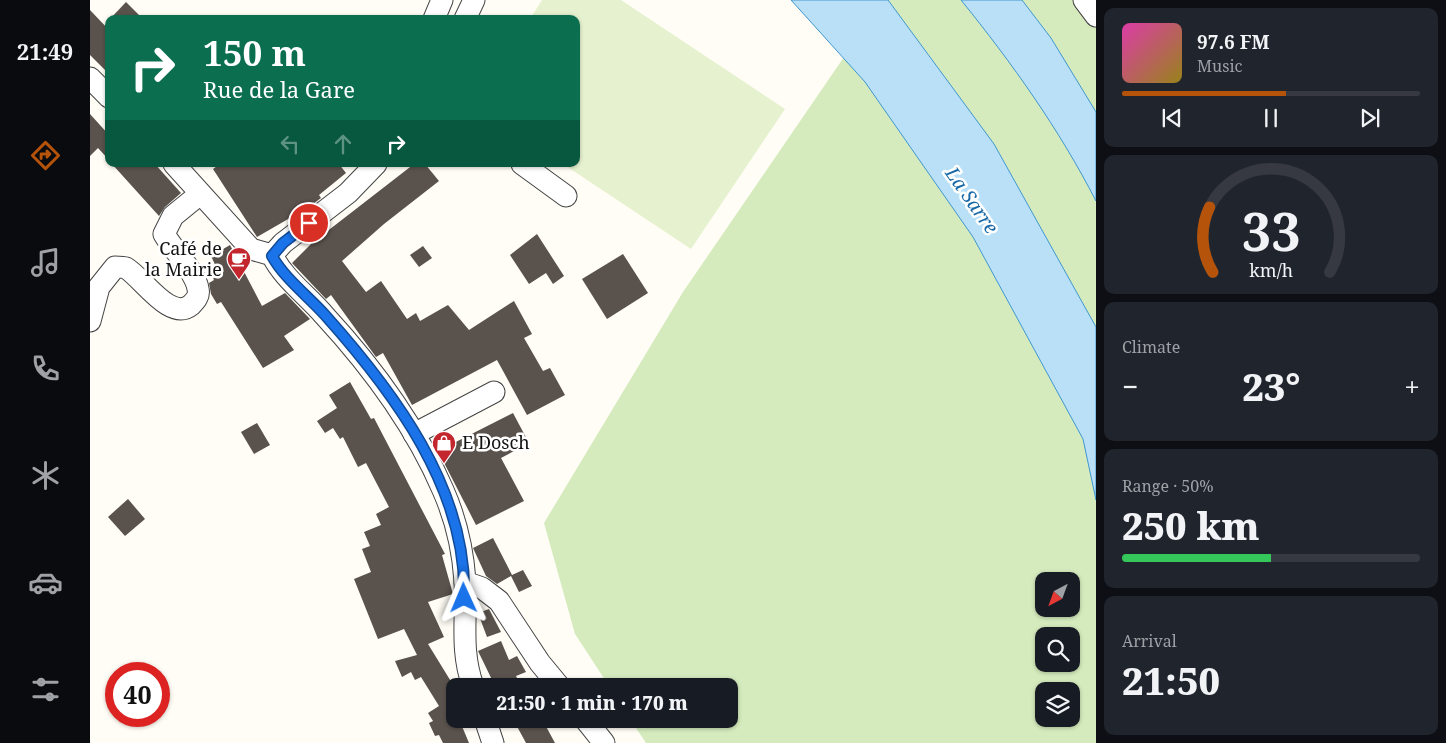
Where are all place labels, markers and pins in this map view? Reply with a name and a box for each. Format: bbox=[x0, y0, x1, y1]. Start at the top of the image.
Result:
pin bbox=[288, 202, 330, 244]
place label: Café de la Mairie bbox=[145, 236, 222, 281]
cafe icon: Café de la Mairie bbox=[226, 246, 252, 280]
shop icon: E Dosch bbox=[431, 430, 457, 464]
place label: E Dosch bbox=[462, 430, 530, 454]

